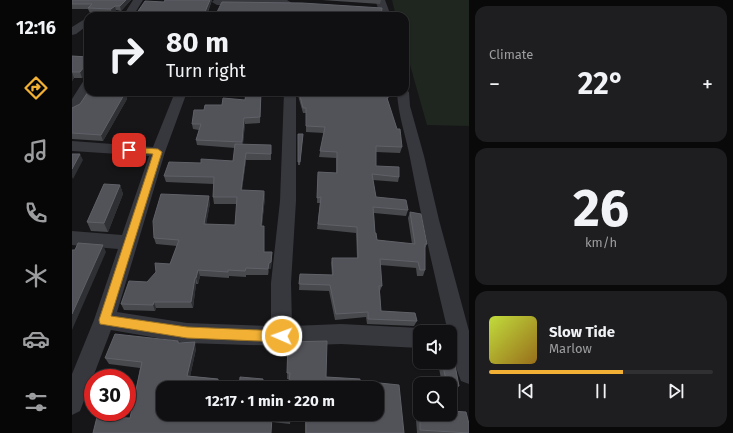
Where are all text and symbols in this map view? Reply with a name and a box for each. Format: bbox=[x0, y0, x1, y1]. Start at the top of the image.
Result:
text: 12:16 bbox=[16, 17, 56, 39]
text: 80 m bbox=[166, 26, 229, 59]
icon: right bbox=[100, 28, 152, 80]
text: Climate bbox=[489, 47, 533, 62]
text: Turn right bbox=[166, 60, 246, 82]
text: 22° bbox=[578, 66, 624, 102]
text: − bbox=[489, 71, 500, 98]
text: + bbox=[702, 71, 713, 98]
icon: directions bbox=[22, 74, 50, 102]
pin bbox=[112, 133, 146, 167]
icon: music bbox=[22, 137, 50, 165]
icon: arrive bbox=[118, 139, 140, 161]
text: 26 bbox=[573, 177, 629, 240]
icon: phone bbox=[22, 199, 50, 227]
text: km/h bbox=[585, 235, 617, 250]
icon: climate bbox=[22, 262, 50, 290]
position arrow bbox=[261, 315, 303, 357]
text: Slow Tide bbox=[549, 323, 615, 341]
icon: car bbox=[22, 325, 50, 353]
map controls bbox=[413, 325, 457, 421]
button: sound bbox=[413, 325, 457, 369]
text: Marlow bbox=[549, 341, 592, 356]
speed limit sign: 30 bbox=[84, 369, 136, 421]
button: search bbox=[413, 377, 457, 421]
icon: previous bbox=[515, 380, 537, 402]
icon: pause bbox=[590, 380, 612, 402]
icon: next bbox=[665, 380, 687, 402]
icon: filters bbox=[22, 388, 50, 416]
text: 12:17 · 1 min · 220 m bbox=[205, 392, 335, 410]

